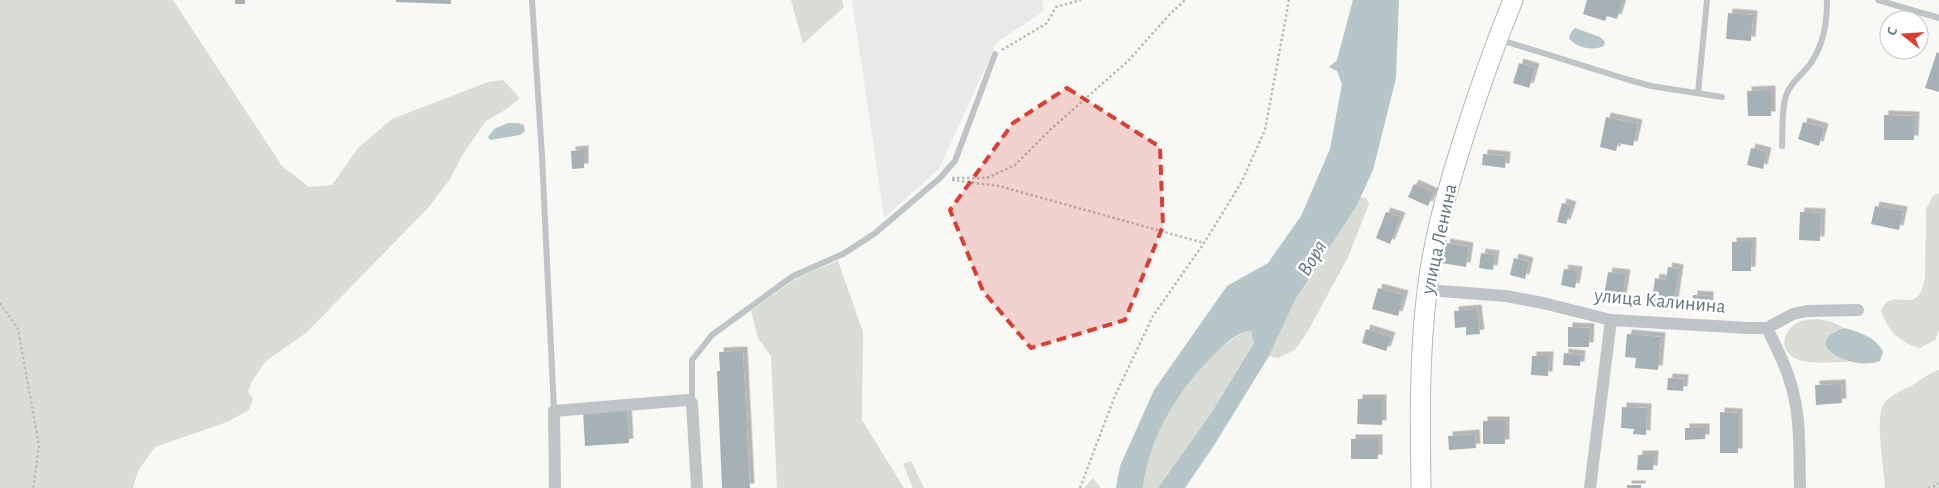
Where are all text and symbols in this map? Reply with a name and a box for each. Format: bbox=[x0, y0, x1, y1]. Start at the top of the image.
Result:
north arrow bbox=[1879, 10, 1929, 60]
text: С bbox=[1885, 26, 1900, 37]
street label: улица Ленина bbox=[1417, 182, 1460, 297]
water label: Воря bbox=[1293, 237, 1331, 280]
street label: улица Калинина bbox=[1592, 285, 1727, 317]

